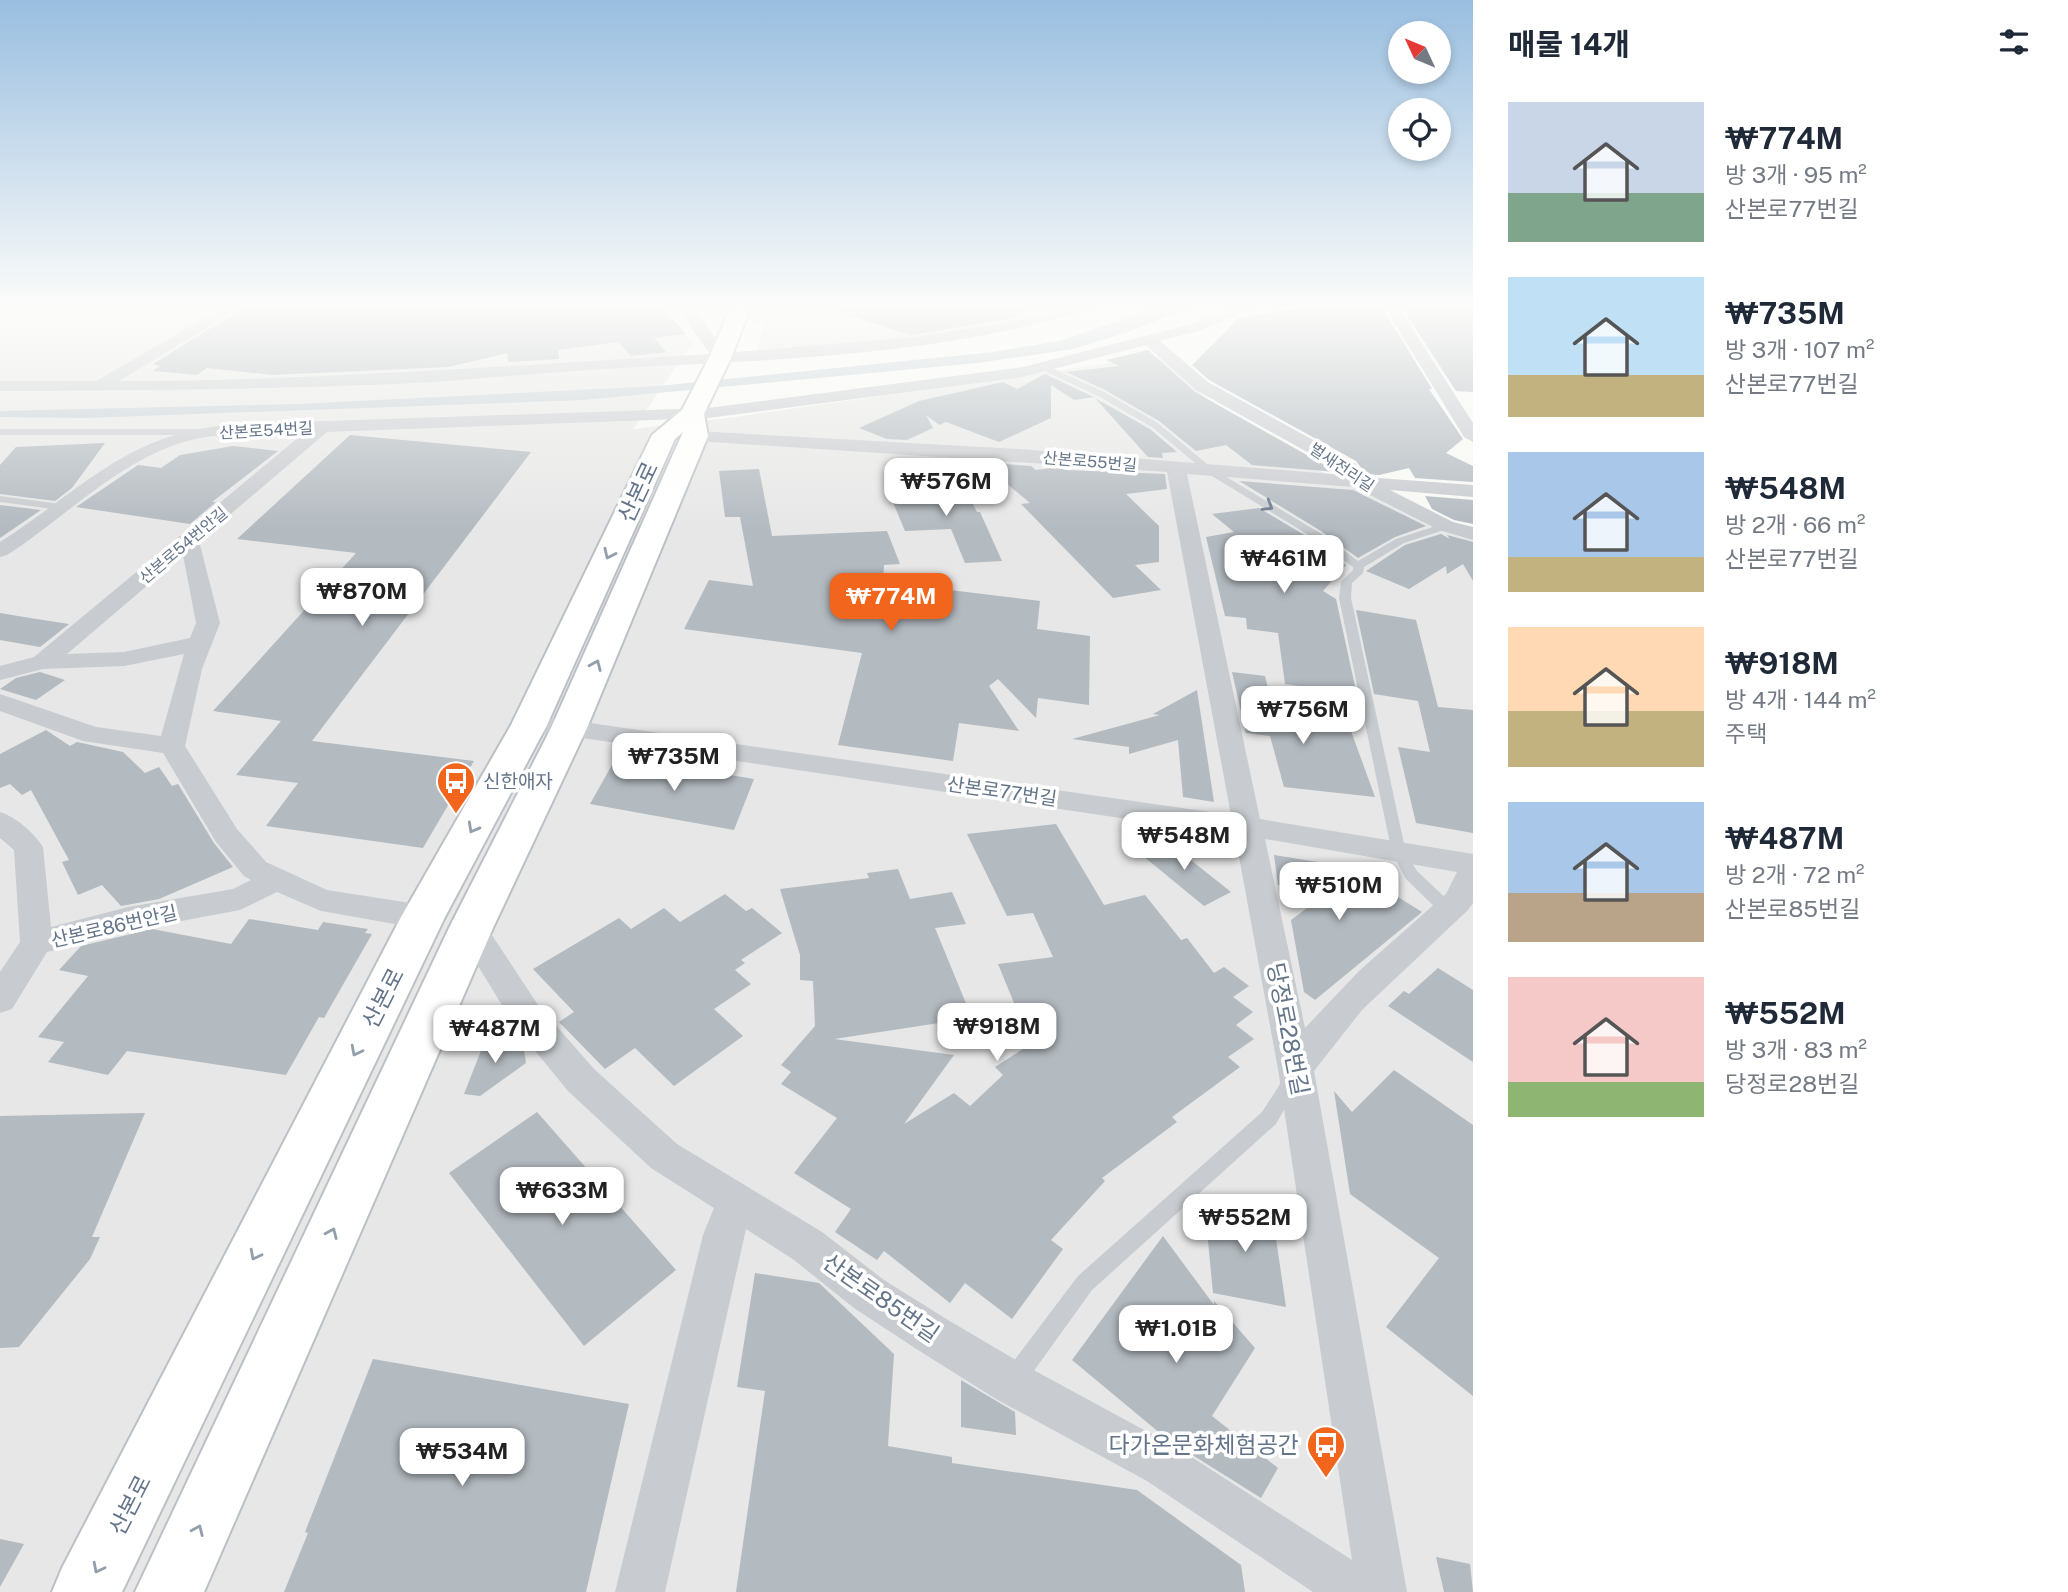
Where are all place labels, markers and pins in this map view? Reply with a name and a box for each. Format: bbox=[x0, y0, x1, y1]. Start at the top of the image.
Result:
pin: ₩576M bbox=[897, 458, 995, 518]
pin: ₩461M bbox=[1235, 536, 1333, 595]
pin: ₩870M bbox=[313, 568, 411, 628]
pin: ₩774M bbox=[842, 574, 940, 633]
pin: ₩756M bbox=[1254, 686, 1352, 746]
pin: ₩735M bbox=[625, 734, 723, 793]
bus stop icon: 신한애자 bbox=[435, 760, 477, 815]
place label: 신한애자 bbox=[483, 770, 553, 792]
pin: ₩548M bbox=[1135, 812, 1233, 872]
pin: ₩510M bbox=[1290, 862, 1388, 922]
pin: ₩918M bbox=[948, 1004, 1046, 1063]
pin: ₩487M bbox=[446, 1006, 544, 1065]
pin: ₩633M bbox=[513, 1168, 611, 1227]
pin: ₩552M bbox=[1196, 1194, 1294, 1254]
pin: ₩1.01B bbox=[1119, 1306, 1233, 1365]
bus stop icon: 다가온문화체험공간 bbox=[1305, 1424, 1347, 1479]
pin: ₩534M bbox=[413, 1428, 511, 1488]
place label: 다가온문화체험공간 bbox=[1109, 1431, 1299, 1458]

